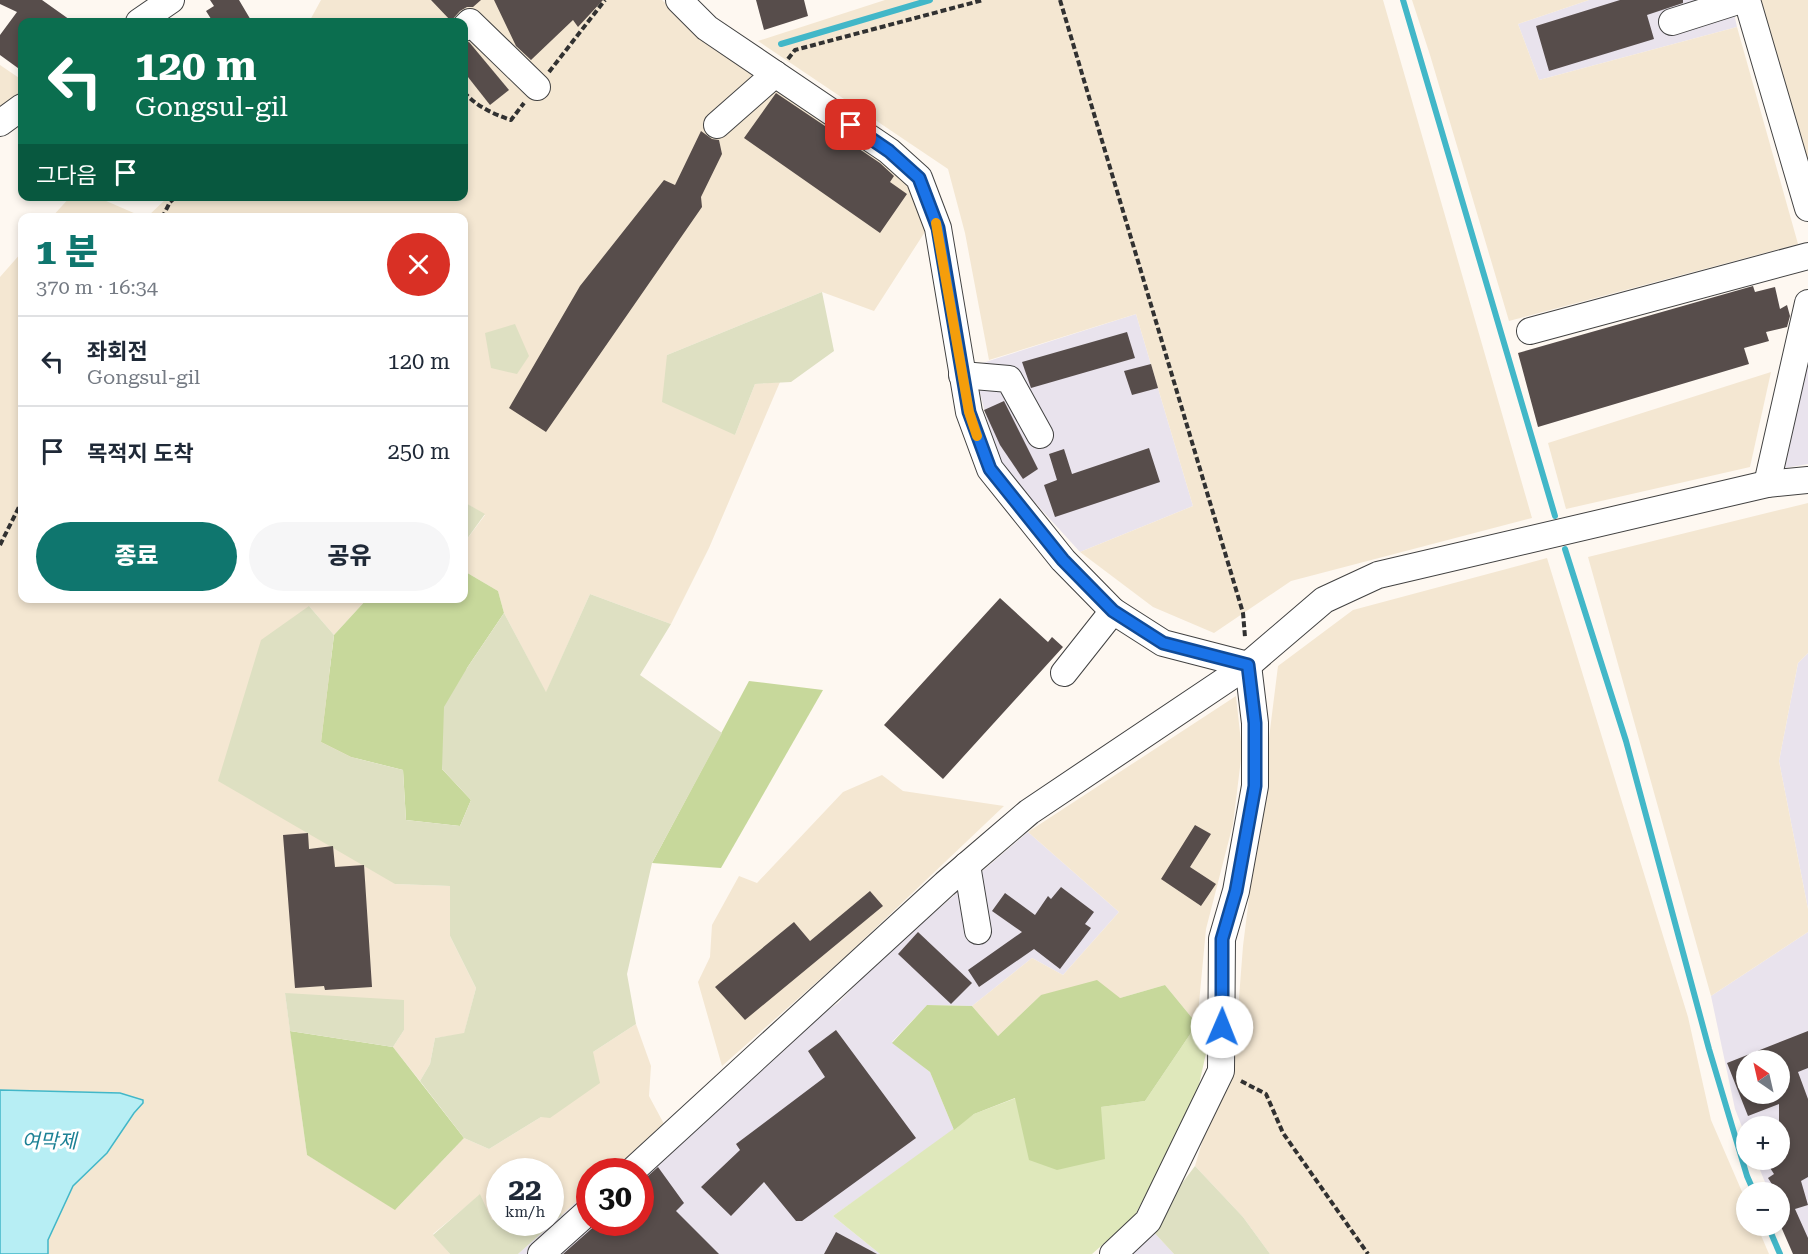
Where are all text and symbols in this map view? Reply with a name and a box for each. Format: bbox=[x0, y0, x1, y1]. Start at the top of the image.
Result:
text: 120 m bbox=[135, 41, 257, 90]
icon: left bbox=[36, 42, 114, 120]
text: Gongsul-gil bbox=[135, 91, 288, 123]
pin bbox=[825, 99, 876, 150]
icon: arrive bbox=[834, 108, 867, 141]
icon: arrive bbox=[109, 156, 142, 189]
text: 그다음 bbox=[36, 163, 97, 188]
text: 1 분 bbox=[36, 231, 98, 273]
button: close bbox=[387, 233, 450, 296]
text: 370 m · 16:34 bbox=[36, 275, 158, 299]
text: 좌회전 bbox=[87, 339, 148, 364]
icon: left bbox=[36, 345, 69, 378]
text: 120 m bbox=[387, 349, 450, 374]
text: Gongsul-gil bbox=[87, 365, 200, 389]
icon: arrive bbox=[36, 435, 69, 468]
text: 250 m bbox=[387, 439, 450, 464]
text: 목적지 도착 bbox=[87, 441, 194, 466]
button: 종료 bbox=[36, 522, 237, 591]
button: 공유 bbox=[249, 522, 450, 591]
position arrow bbox=[1190, 995, 1254, 1059]
north arrow bbox=[1736, 1050, 1790, 1104]
map controls bbox=[1736, 1050, 1790, 1236]
button: + bbox=[1736, 1116, 1790, 1170]
water label: 여막제 bbox=[21, 1129, 79, 1153]
speed limit sign: 30 bbox=[576, 1158, 654, 1236]
text: 22 bbox=[508, 1172, 542, 1207]
button: − bbox=[1736, 1182, 1790, 1236]
text: km/h bbox=[505, 1203, 545, 1221]

